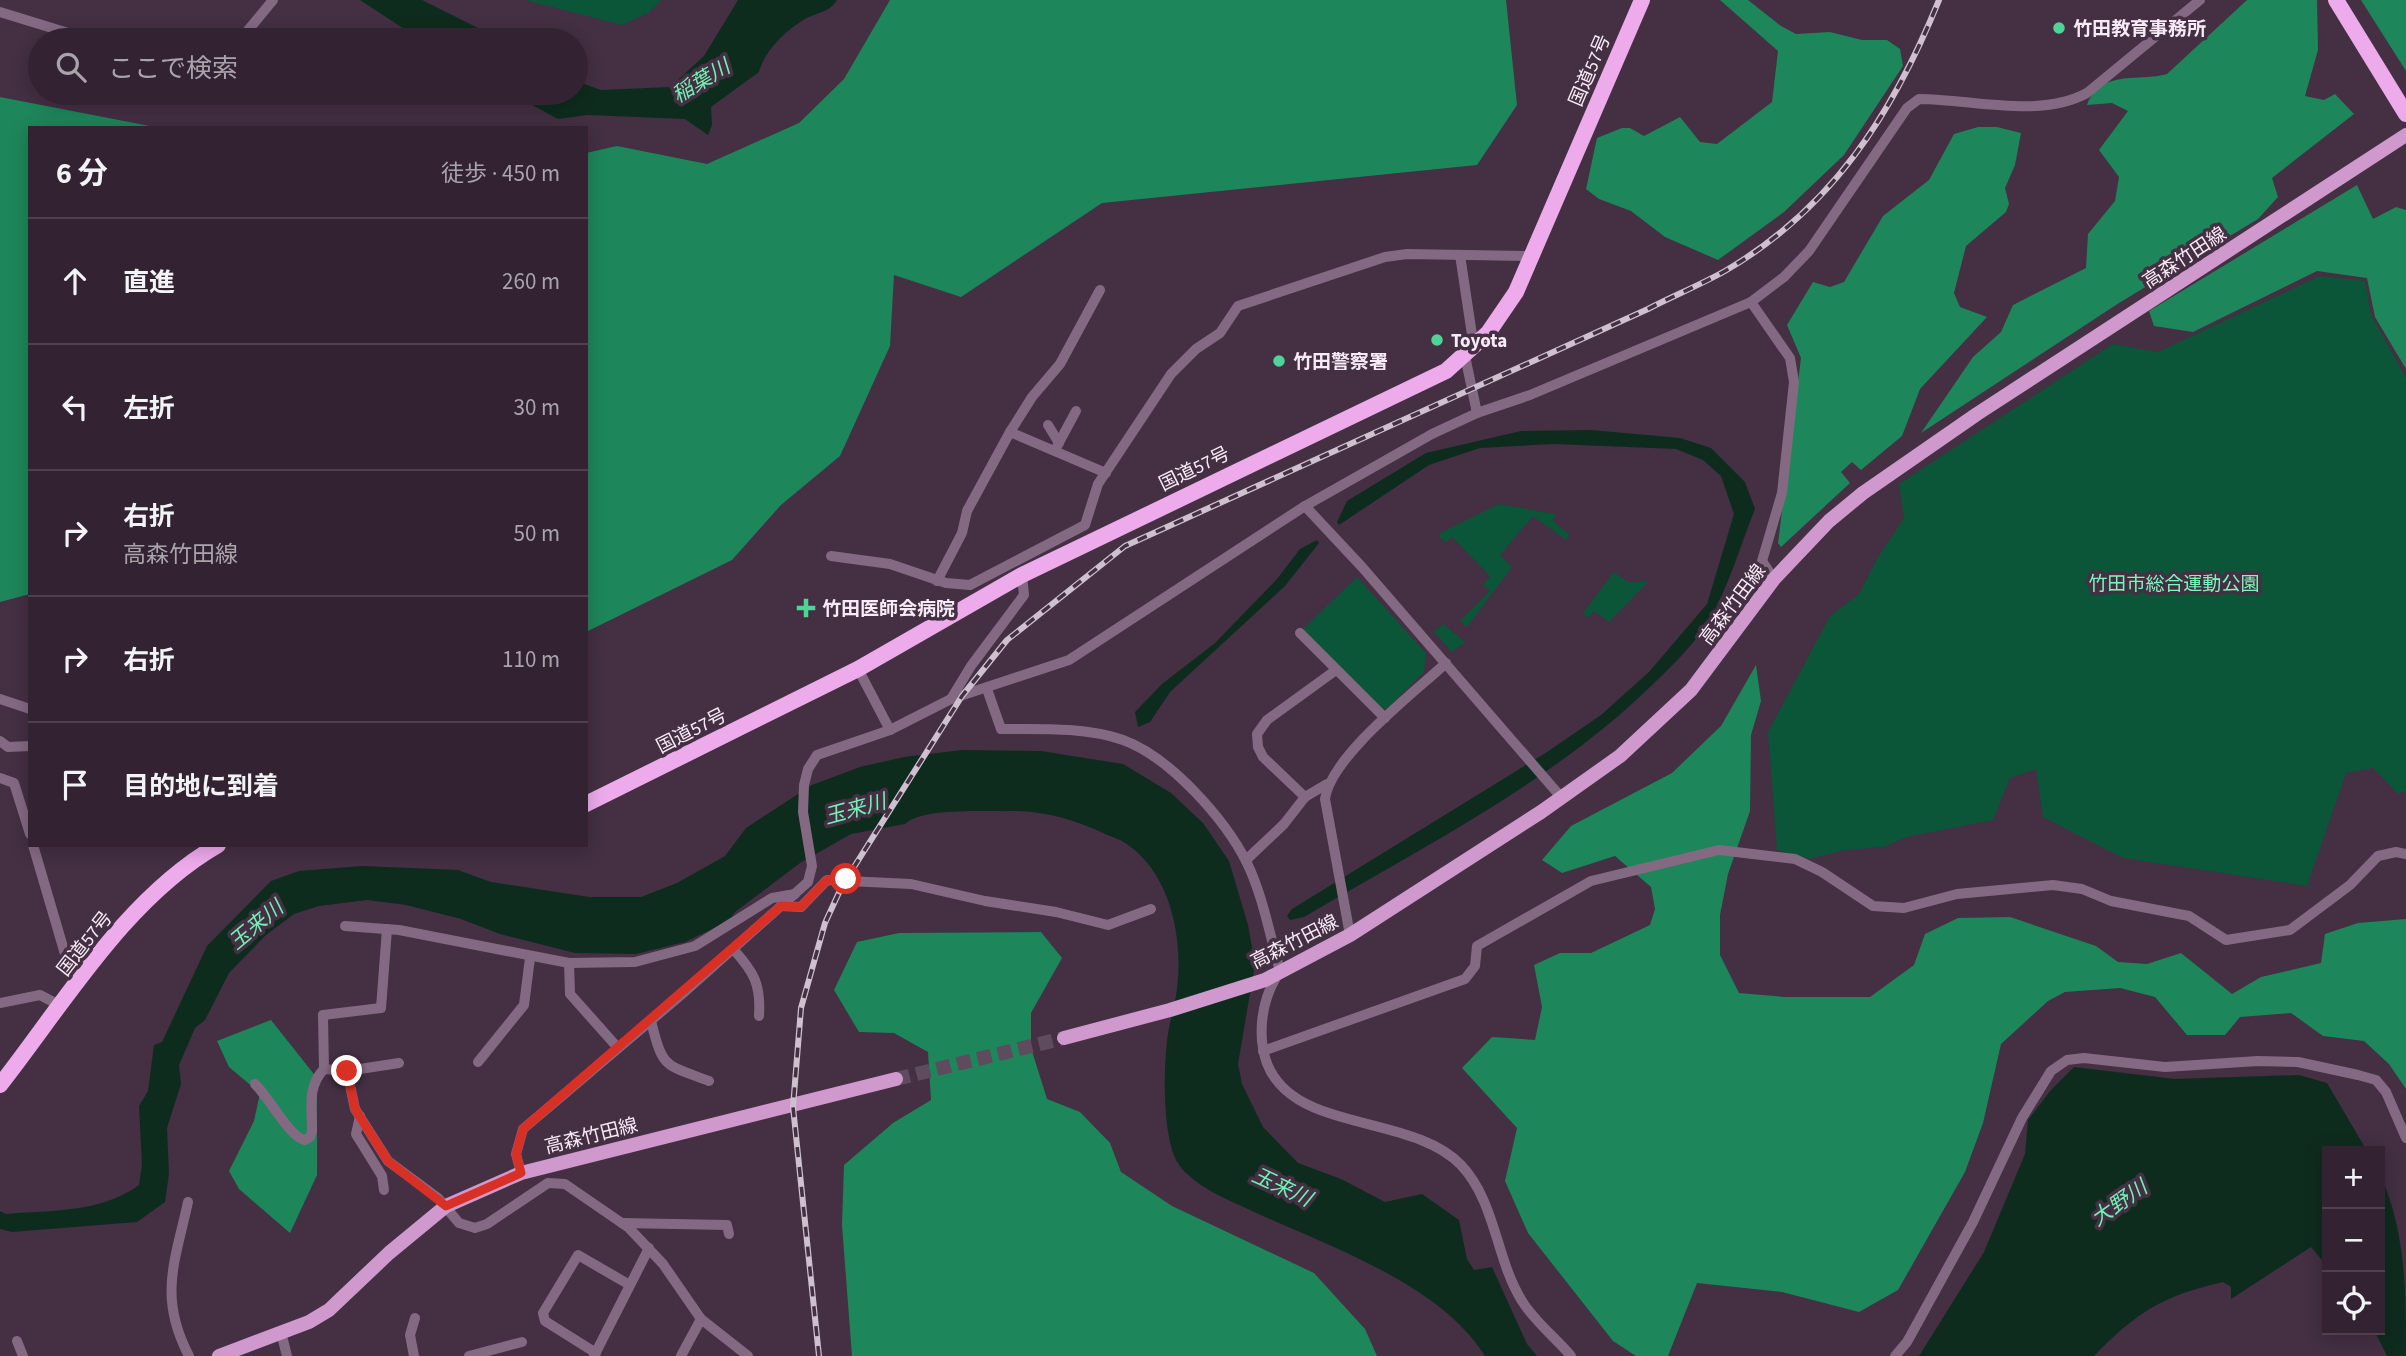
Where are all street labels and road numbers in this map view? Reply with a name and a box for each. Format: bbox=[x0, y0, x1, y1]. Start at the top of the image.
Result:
street label: 国道57号 bbox=[1563, 30, 1618, 111]
street label: 高森竹田線 bbox=[2138, 221, 2232, 295]
street label: 国道57号 bbox=[1155, 441, 1235, 498]
street label: 高森竹田線 bbox=[1694, 559, 1773, 651]
street label: 国道57号 bbox=[652, 702, 732, 761]
street label: 国道57号 bbox=[51, 906, 119, 982]
street label: 高森竹田線 bbox=[1246, 909, 1343, 976]
street label: 高森竹田線 bbox=[542, 1112, 641, 1161]

